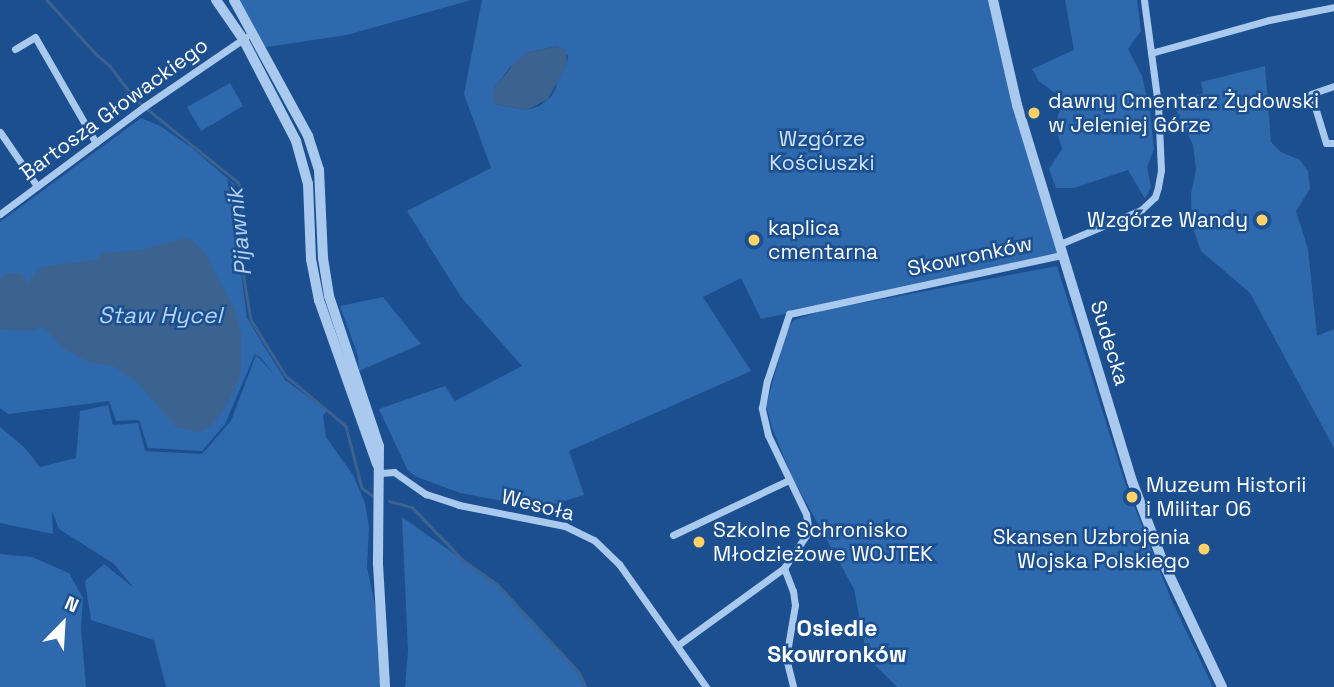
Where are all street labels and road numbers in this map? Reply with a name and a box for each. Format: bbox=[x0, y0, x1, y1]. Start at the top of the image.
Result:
street label: Bartosza Głowackiego bbox=[15, 32, 213, 186]
street label: Skowronków bbox=[905, 230, 1035, 282]
street label: Sudecka bbox=[1085, 298, 1135, 388]
street label: Wesoła bbox=[499, 484, 577, 526]

